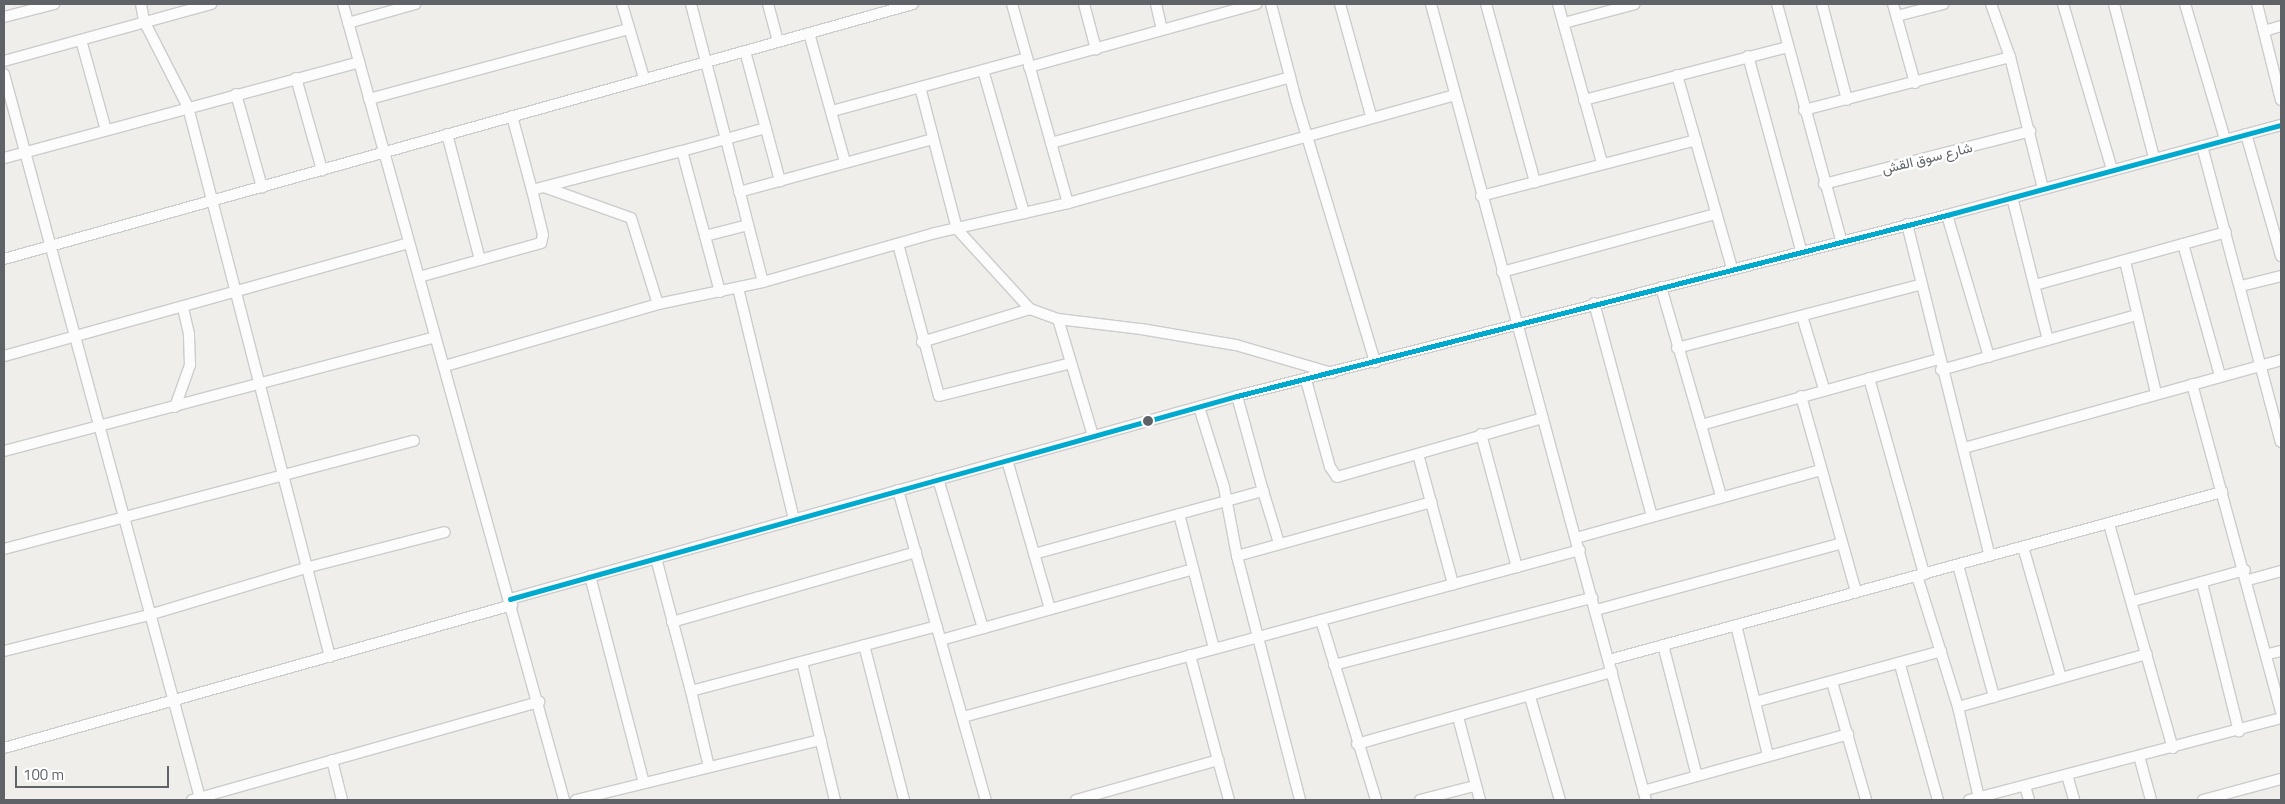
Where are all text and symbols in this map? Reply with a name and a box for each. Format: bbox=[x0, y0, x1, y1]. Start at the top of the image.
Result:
street label: شارع سوق القش bbox=[1880, 139, 1974, 177]
unlabelled marker bbox=[1143, 416, 1153, 426]
scale bar bbox=[18, 756, 171, 788]
text: 100 m bbox=[23, 763, 64, 786]

